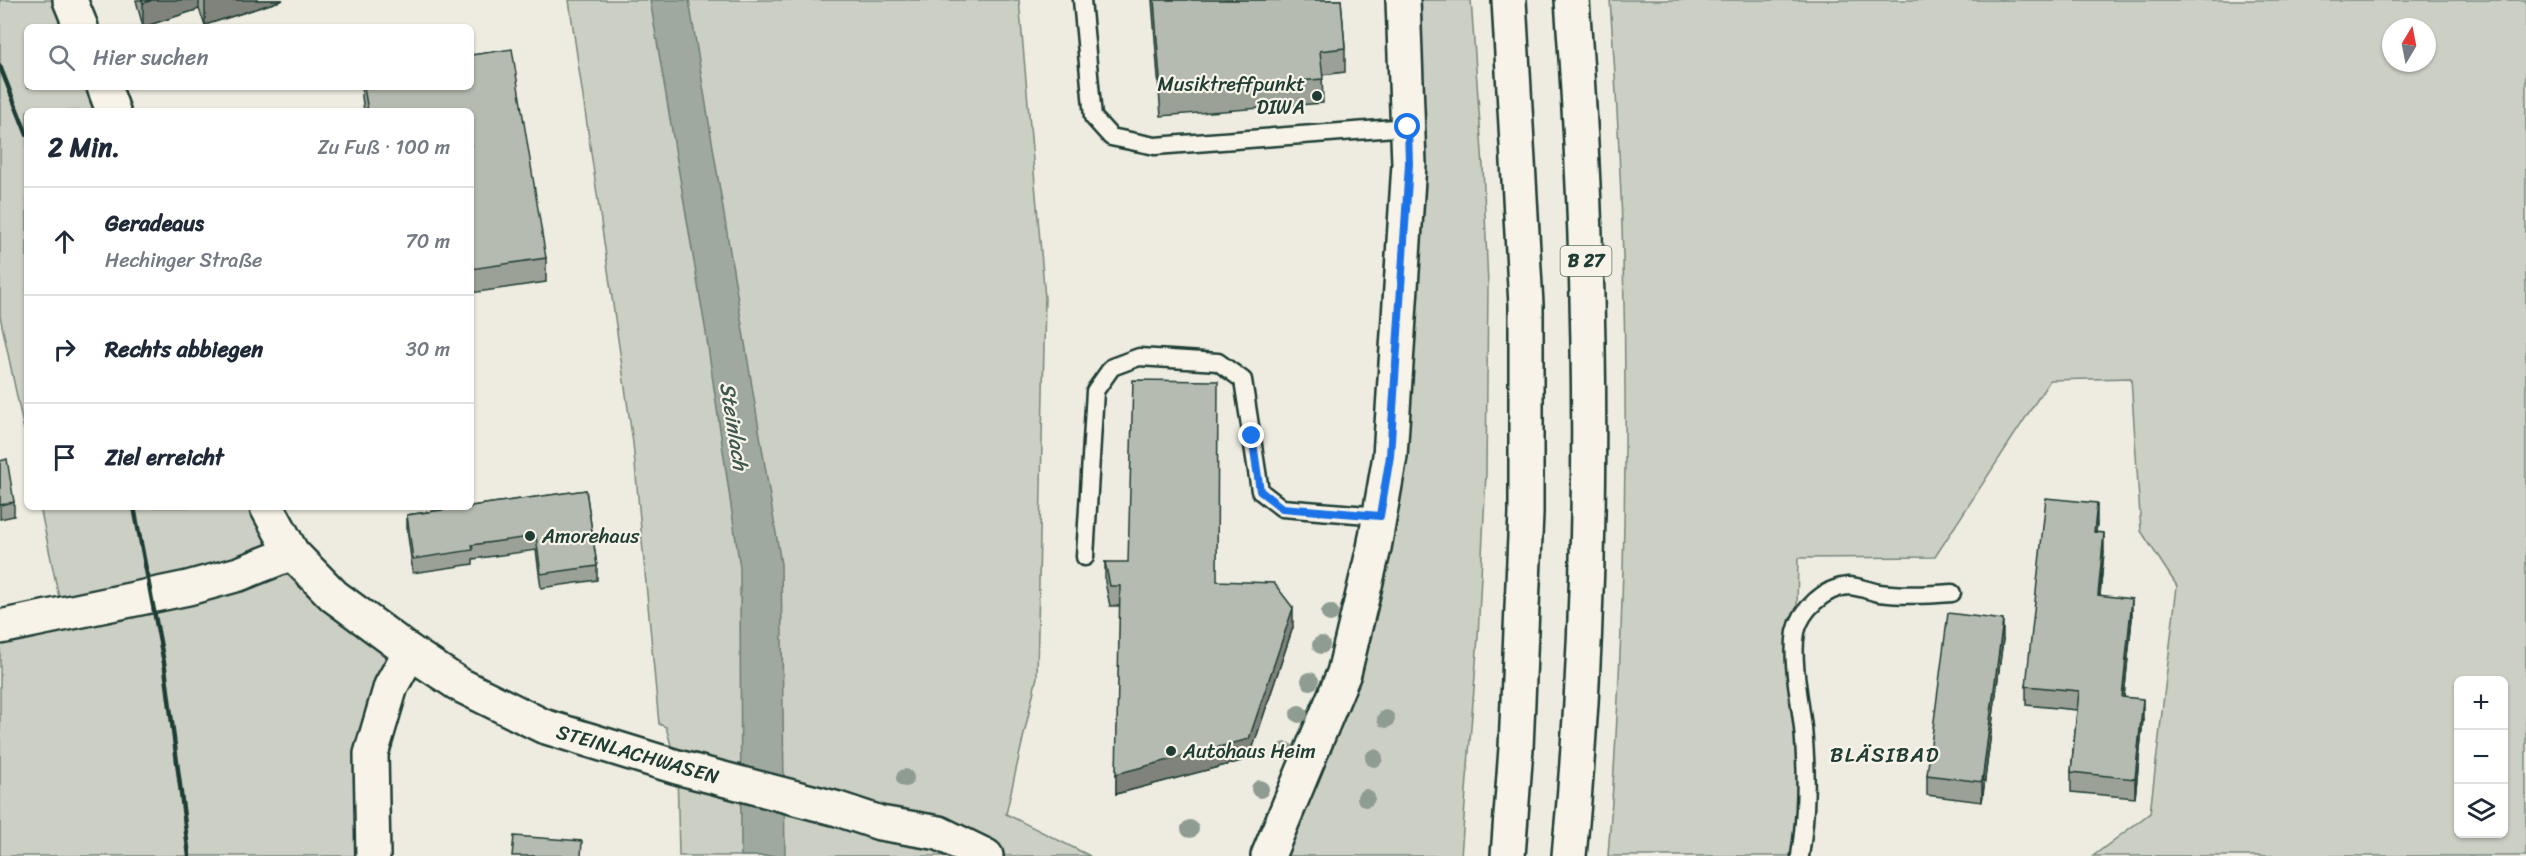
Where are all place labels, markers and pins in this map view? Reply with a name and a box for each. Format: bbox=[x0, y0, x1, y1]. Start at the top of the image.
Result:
place label: Musiktreffpunkt DIWA bbox=[1158, 67, 1305, 125]
marker: Musiktreffpunkt DIWA bbox=[1310, 89, 1324, 103]
place label: Amorehaus bbox=[541, 519, 640, 554]
marker: Amorehaus bbox=[523, 529, 537, 543]
place label: Autohaus Heim bbox=[1182, 734, 1316, 769]
marker: Autohaus Heim bbox=[1164, 744, 1178, 758]

